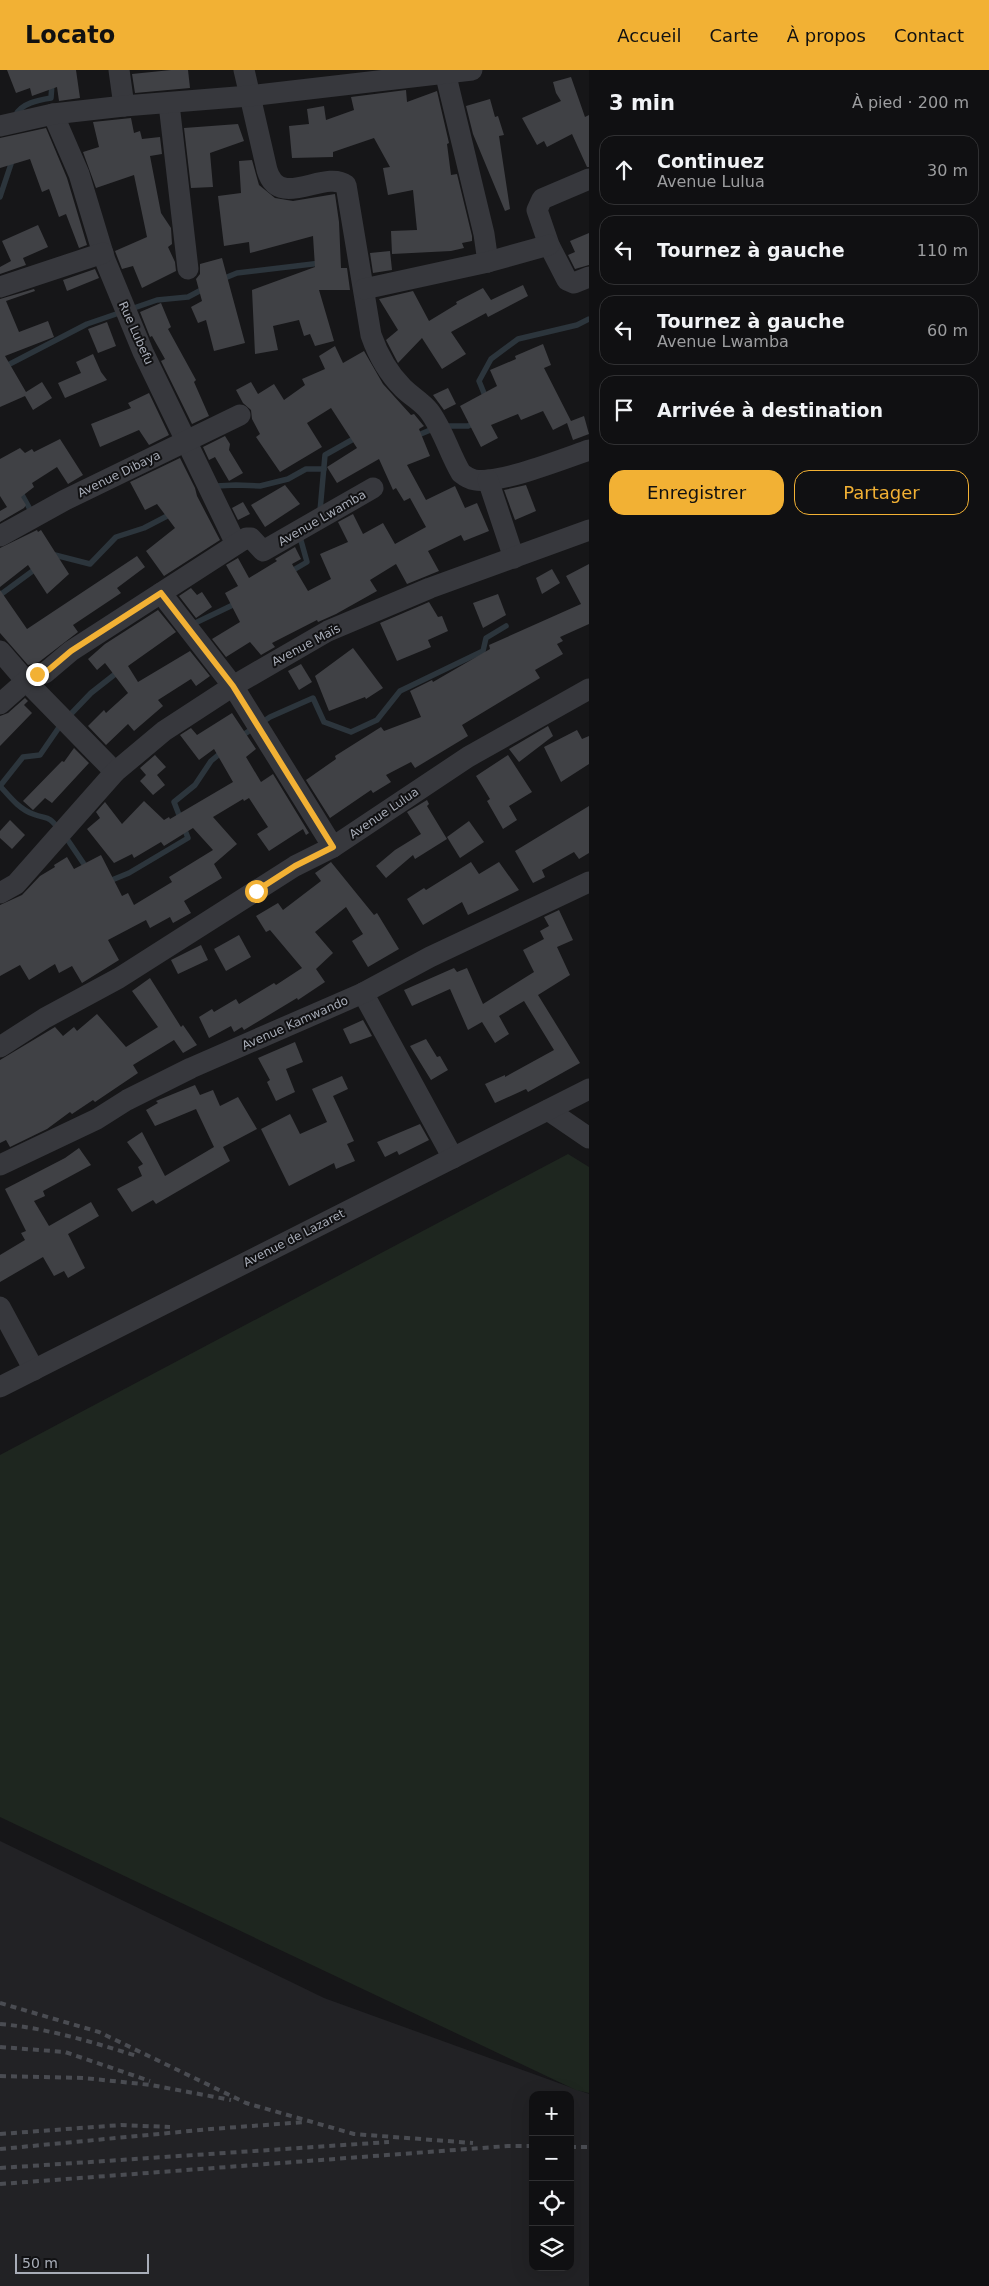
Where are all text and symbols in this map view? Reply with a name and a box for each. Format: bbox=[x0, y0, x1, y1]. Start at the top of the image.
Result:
text: Locato bbox=[25, 21, 115, 49]
text: Accueil bbox=[617, 25, 682, 46]
text: Carte bbox=[710, 25, 759, 46]
text: À propos bbox=[787, 25, 866, 46]
text: Contact bbox=[894, 25, 964, 46]
text: 3 min bbox=[609, 91, 675, 115]
text: À pied · 200 m bbox=[852, 93, 969, 112]
text: Continuez bbox=[657, 150, 764, 172]
icon: ahead bbox=[610, 156, 638, 184]
text: 30 m bbox=[927, 161, 968, 180]
text: Avenue Lulua bbox=[657, 172, 765, 191]
icon: left bbox=[610, 236, 638, 264]
text: Tournez à gauche bbox=[657, 239, 845, 261]
text: 110 m bbox=[917, 241, 968, 260]
street label: Rue Lubefu bbox=[116, 299, 156, 367]
text: Tournez à gauche bbox=[657, 310, 845, 332]
icon: left bbox=[610, 316, 638, 344]
text: 60 m bbox=[927, 321, 968, 340]
text: Avenue Lwamba bbox=[657, 332, 789, 351]
icon: arrive bbox=[610, 396, 638, 424]
text: Arrivée à destination bbox=[657, 399, 883, 421]
street label: Avenue Dibaya bbox=[75, 448, 163, 500]
button: Enregistrer bbox=[609, 470, 784, 515]
button: Partager bbox=[794, 470, 969, 515]
street label: Avenue Lwamba bbox=[276, 487, 368, 549]
street label: Avenue Maïs bbox=[269, 621, 343, 669]
route end bbox=[26, 663, 49, 686]
street label: Avenue Lulua bbox=[347, 785, 421, 841]
route start bbox=[245, 880, 268, 903]
street label: Avenue Kamwando bbox=[240, 993, 350, 1053]
street label: Avenue de Lazaret bbox=[241, 1206, 347, 1270]
map controls bbox=[529, 2091, 574, 2271]
button: + bbox=[529, 2091, 574, 2136]
button: − bbox=[529, 2136, 574, 2181]
button: locate bbox=[529, 2181, 574, 2226]
button: layers bbox=[529, 2226, 574, 2271]
scale bar bbox=[15, 2251, 149, 2274]
text: 50 m bbox=[22, 2255, 58, 2271]

